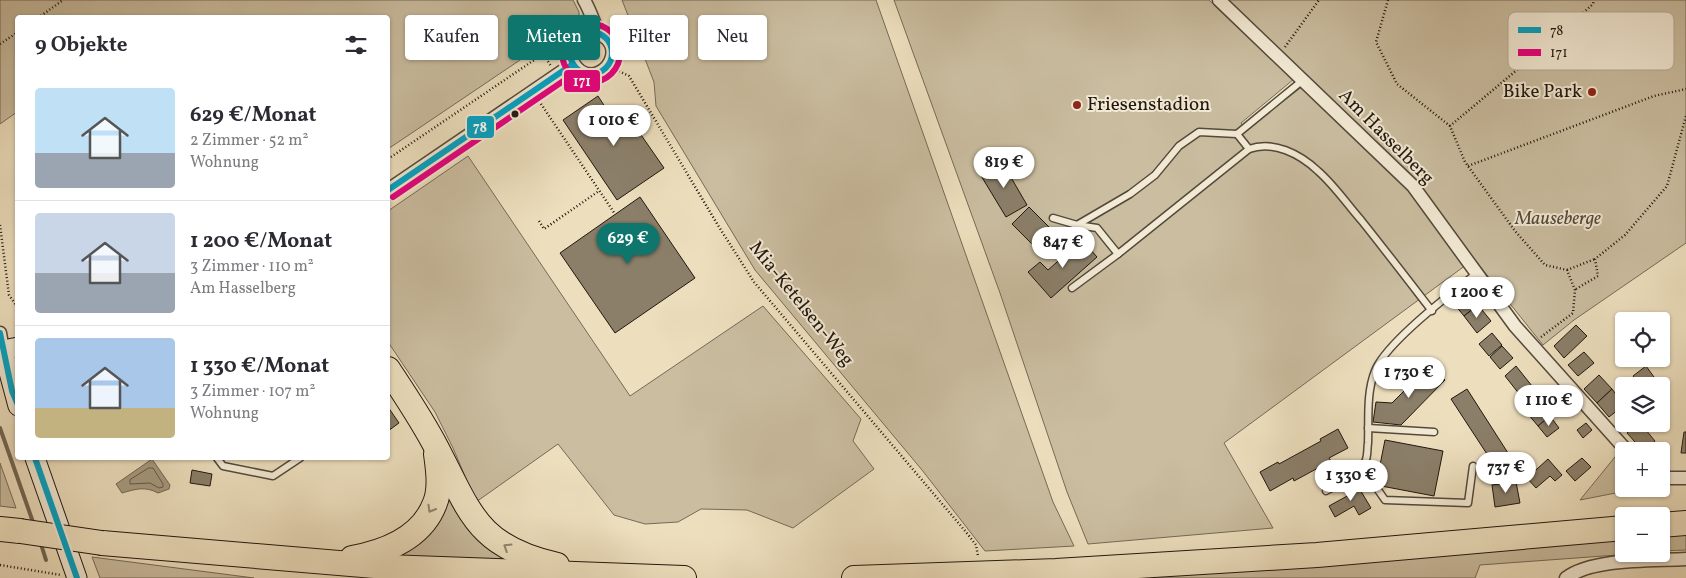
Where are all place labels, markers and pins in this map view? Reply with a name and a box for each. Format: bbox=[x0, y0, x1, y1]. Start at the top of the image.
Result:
place label: Bike Park bbox=[1503, 79, 1582, 105]
marker: Bike Park bbox=[1586, 86, 1598, 98]
place label: Friesenstadion bbox=[1087, 92, 1210, 118]
marker: Friesenstadion bbox=[1071, 99, 1083, 111]
pin: 1 010 € bbox=[568, 104, 660, 147]
unlabelled marker bbox=[510, 109, 520, 119]
pin: 819 € bbox=[969, 146, 1039, 189]
pin: 629 € bbox=[593, 222, 663, 265]
pin: 847 € bbox=[1028, 226, 1098, 269]
pin: 1 200 € bbox=[1431, 276, 1523, 319]
pin: 1 730 € bbox=[1363, 356, 1455, 399]
pin: 1 110 € bbox=[1503, 384, 1595, 427]
pin: 737 € bbox=[1471, 452, 1541, 494]
pin: 1 330 € bbox=[1305, 460, 1397, 502]

